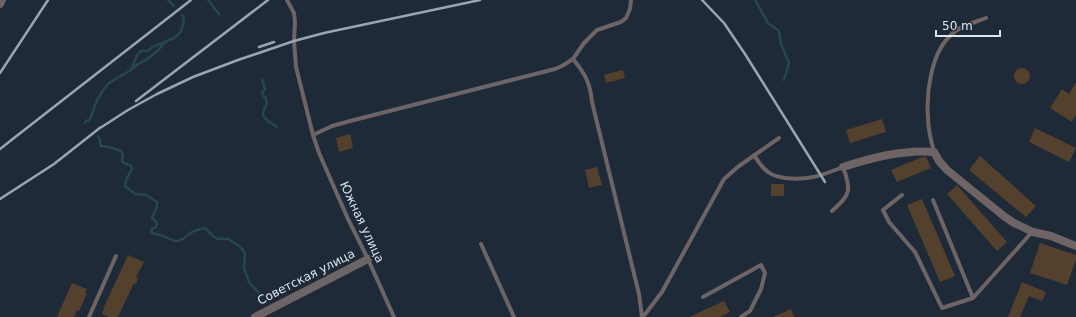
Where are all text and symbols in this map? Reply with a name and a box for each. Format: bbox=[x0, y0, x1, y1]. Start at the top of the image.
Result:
scale bar bbox=[936, 12, 1000, 38]
text: 50 m bbox=[942, 19, 973, 33]
street label: Южная улица bbox=[337, 179, 387, 265]
street label: Советская улица bbox=[255, 246, 357, 308]

